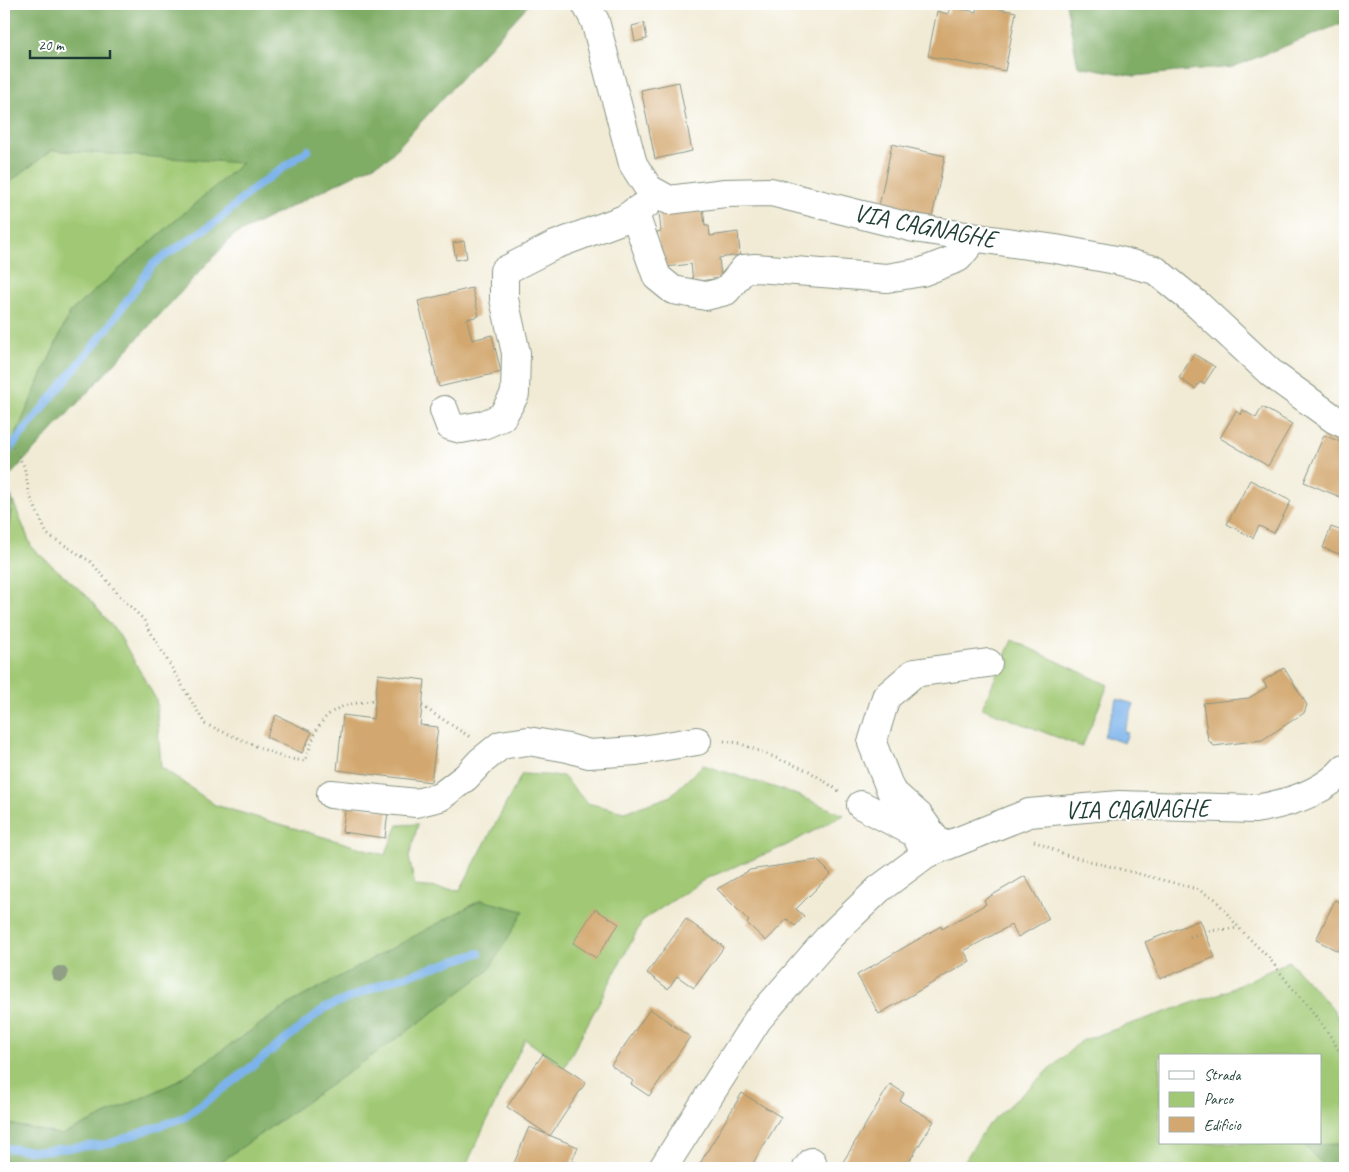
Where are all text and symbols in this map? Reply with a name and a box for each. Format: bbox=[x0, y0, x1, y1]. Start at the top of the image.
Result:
scale bar bbox=[30, 28, 110, 60]
text: 20 m bbox=[38, 36, 65, 55]
street label: VIA CAGNAGHE bbox=[851, 197, 1002, 256]
street label: VIA CAGNAGHE bbox=[1065, 792, 1213, 826]
legend bbox=[1159, 1054, 1322, 1144]
text: Strada bbox=[1204, 1066, 1241, 1085]
text: Parco bbox=[1204, 1090, 1235, 1109]
text: Edificio bbox=[1204, 1116, 1242, 1135]

